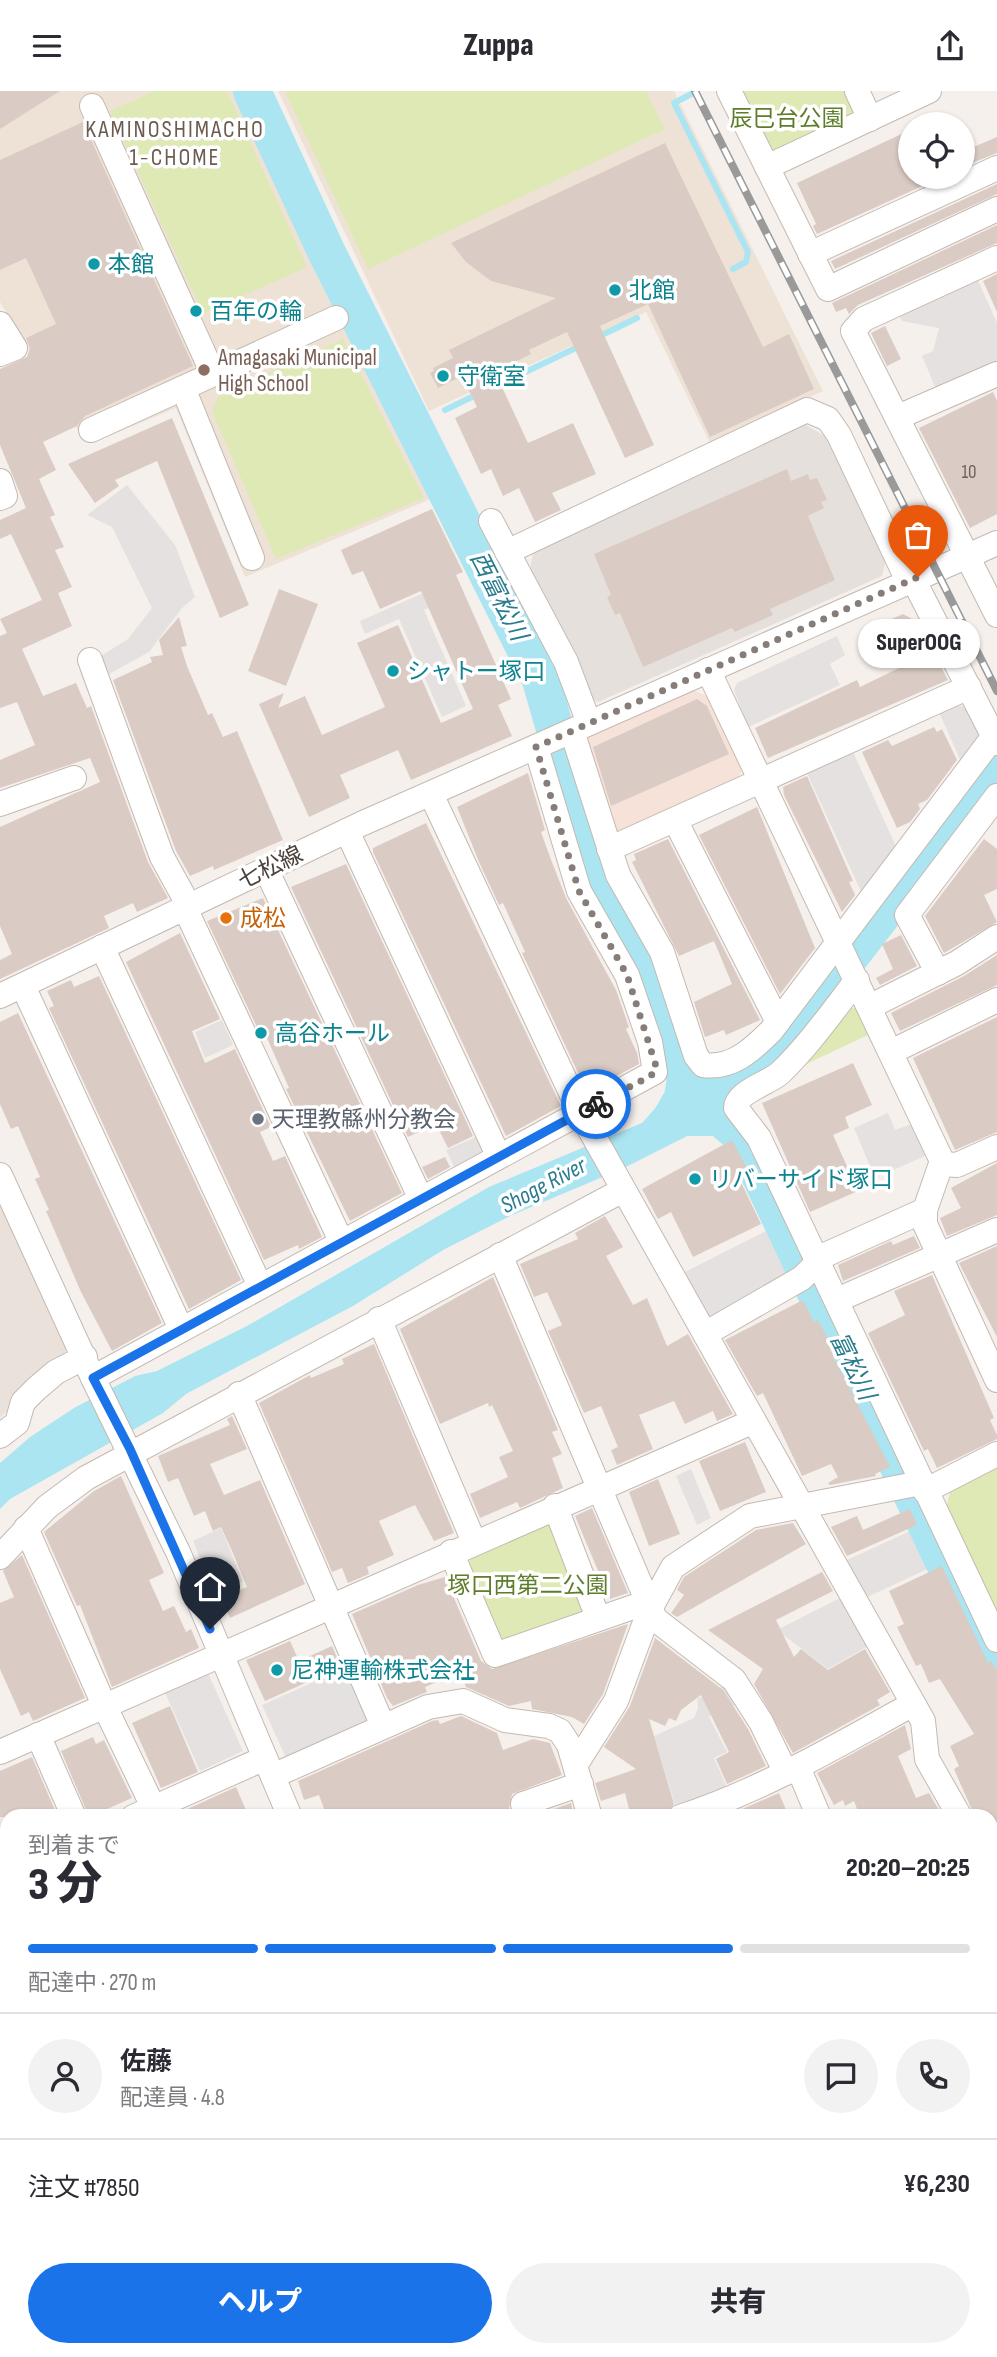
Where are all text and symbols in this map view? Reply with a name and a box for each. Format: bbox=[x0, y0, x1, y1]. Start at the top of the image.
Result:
text: Zuppa bbox=[463, 26, 534, 65]
icon: menu bbox=[28, 27, 66, 65]
icon: share bbox=[931, 27, 969, 65]
park label: 辰巳台公園 bbox=[730, 105, 845, 133]
map controls bbox=[898, 112, 975, 189]
button: locate bbox=[898, 112, 975, 189]
district label: KAMINOSHIMACHO 1-CHOME bbox=[85, 115, 265, 172]
place label: 本館 bbox=[108, 251, 154, 279]
marker: 本館 bbox=[86, 256, 102, 272]
place label: 北館 bbox=[629, 277, 675, 305]
marker: 北館 bbox=[607, 282, 623, 298]
place label: 百年の輪 bbox=[210, 298, 302, 326]
marker: 百年の輪 bbox=[188, 303, 204, 319]
place label: Amagasaki Municipal High School bbox=[217, 344, 377, 398]
marker: Amagasaki Municipal High School bbox=[196, 362, 212, 378]
place label: 守衛室 bbox=[457, 363, 526, 391]
marker: 守衛室 bbox=[435, 368, 451, 384]
house number: 10 bbox=[961, 461, 977, 484]
pin bbox=[888, 505, 948, 577]
icon: bag bbox=[899, 516, 937, 554]
water label: 西富松川 bbox=[464, 547, 535, 648]
callout: SuperOOG bbox=[857, 619, 979, 668]
text: SuperOOG bbox=[876, 629, 962, 657]
place label: シャトー塚口 bbox=[407, 658, 545, 686]
marker: シャトー塚口 bbox=[385, 663, 401, 679]
street label: 七松線 bbox=[233, 840, 308, 896]
place label: 成松 bbox=[240, 905, 286, 933]
marker: 成松 bbox=[218, 910, 234, 926]
place label: 高谷ホール bbox=[275, 1020, 390, 1048]
marker: 高谷ホール bbox=[253, 1025, 269, 1041]
courier bbox=[561, 1069, 631, 1139]
icon: bike bbox=[577, 1085, 615, 1123]
place label: 天理教緜州分教会 bbox=[272, 1106, 456, 1134]
marker: 天理教緜州分教会 bbox=[250, 1111, 266, 1127]
water label: Shoge River bbox=[495, 1150, 592, 1220]
place label: リバーサイド塚口 bbox=[709, 1166, 893, 1194]
marker: リバーサイド塚口 bbox=[687, 1171, 703, 1187]
water label: 富松川 bbox=[824, 1328, 883, 1408]
pin bbox=[180, 1557, 240, 1629]
icon: home bbox=[191, 1568, 229, 1606]
park label: 塚口西第二公園 bbox=[448, 1572, 609, 1600]
place label: 尼神運輸株式会社 bbox=[291, 1657, 475, 1685]
marker: 尼神運輸株式会社 bbox=[269, 1662, 285, 1678]
text: 到着まで bbox=[28, 1832, 120, 1860]
text: 20:20–20:25 bbox=[846, 1853, 970, 1884]
text: 3 分 bbox=[28, 1858, 102, 1913]
text: 配達中 · 270 m bbox=[28, 1969, 156, 1997]
button: person bbox=[28, 2039, 102, 2113]
button: chat bbox=[804, 2039, 878, 2113]
button: phone bbox=[896, 2039, 970, 2113]
text: 佐藤 bbox=[120, 2047, 172, 2078]
text: 配達員 · 4.8 bbox=[120, 2084, 225, 2112]
text: ¥6,230 bbox=[903, 2169, 970, 2200]
text: 注文 #7850 bbox=[28, 2173, 140, 2204]
button: ヘルプ bbox=[28, 2263, 492, 2343]
button: 共有 bbox=[506, 2263, 970, 2343]

